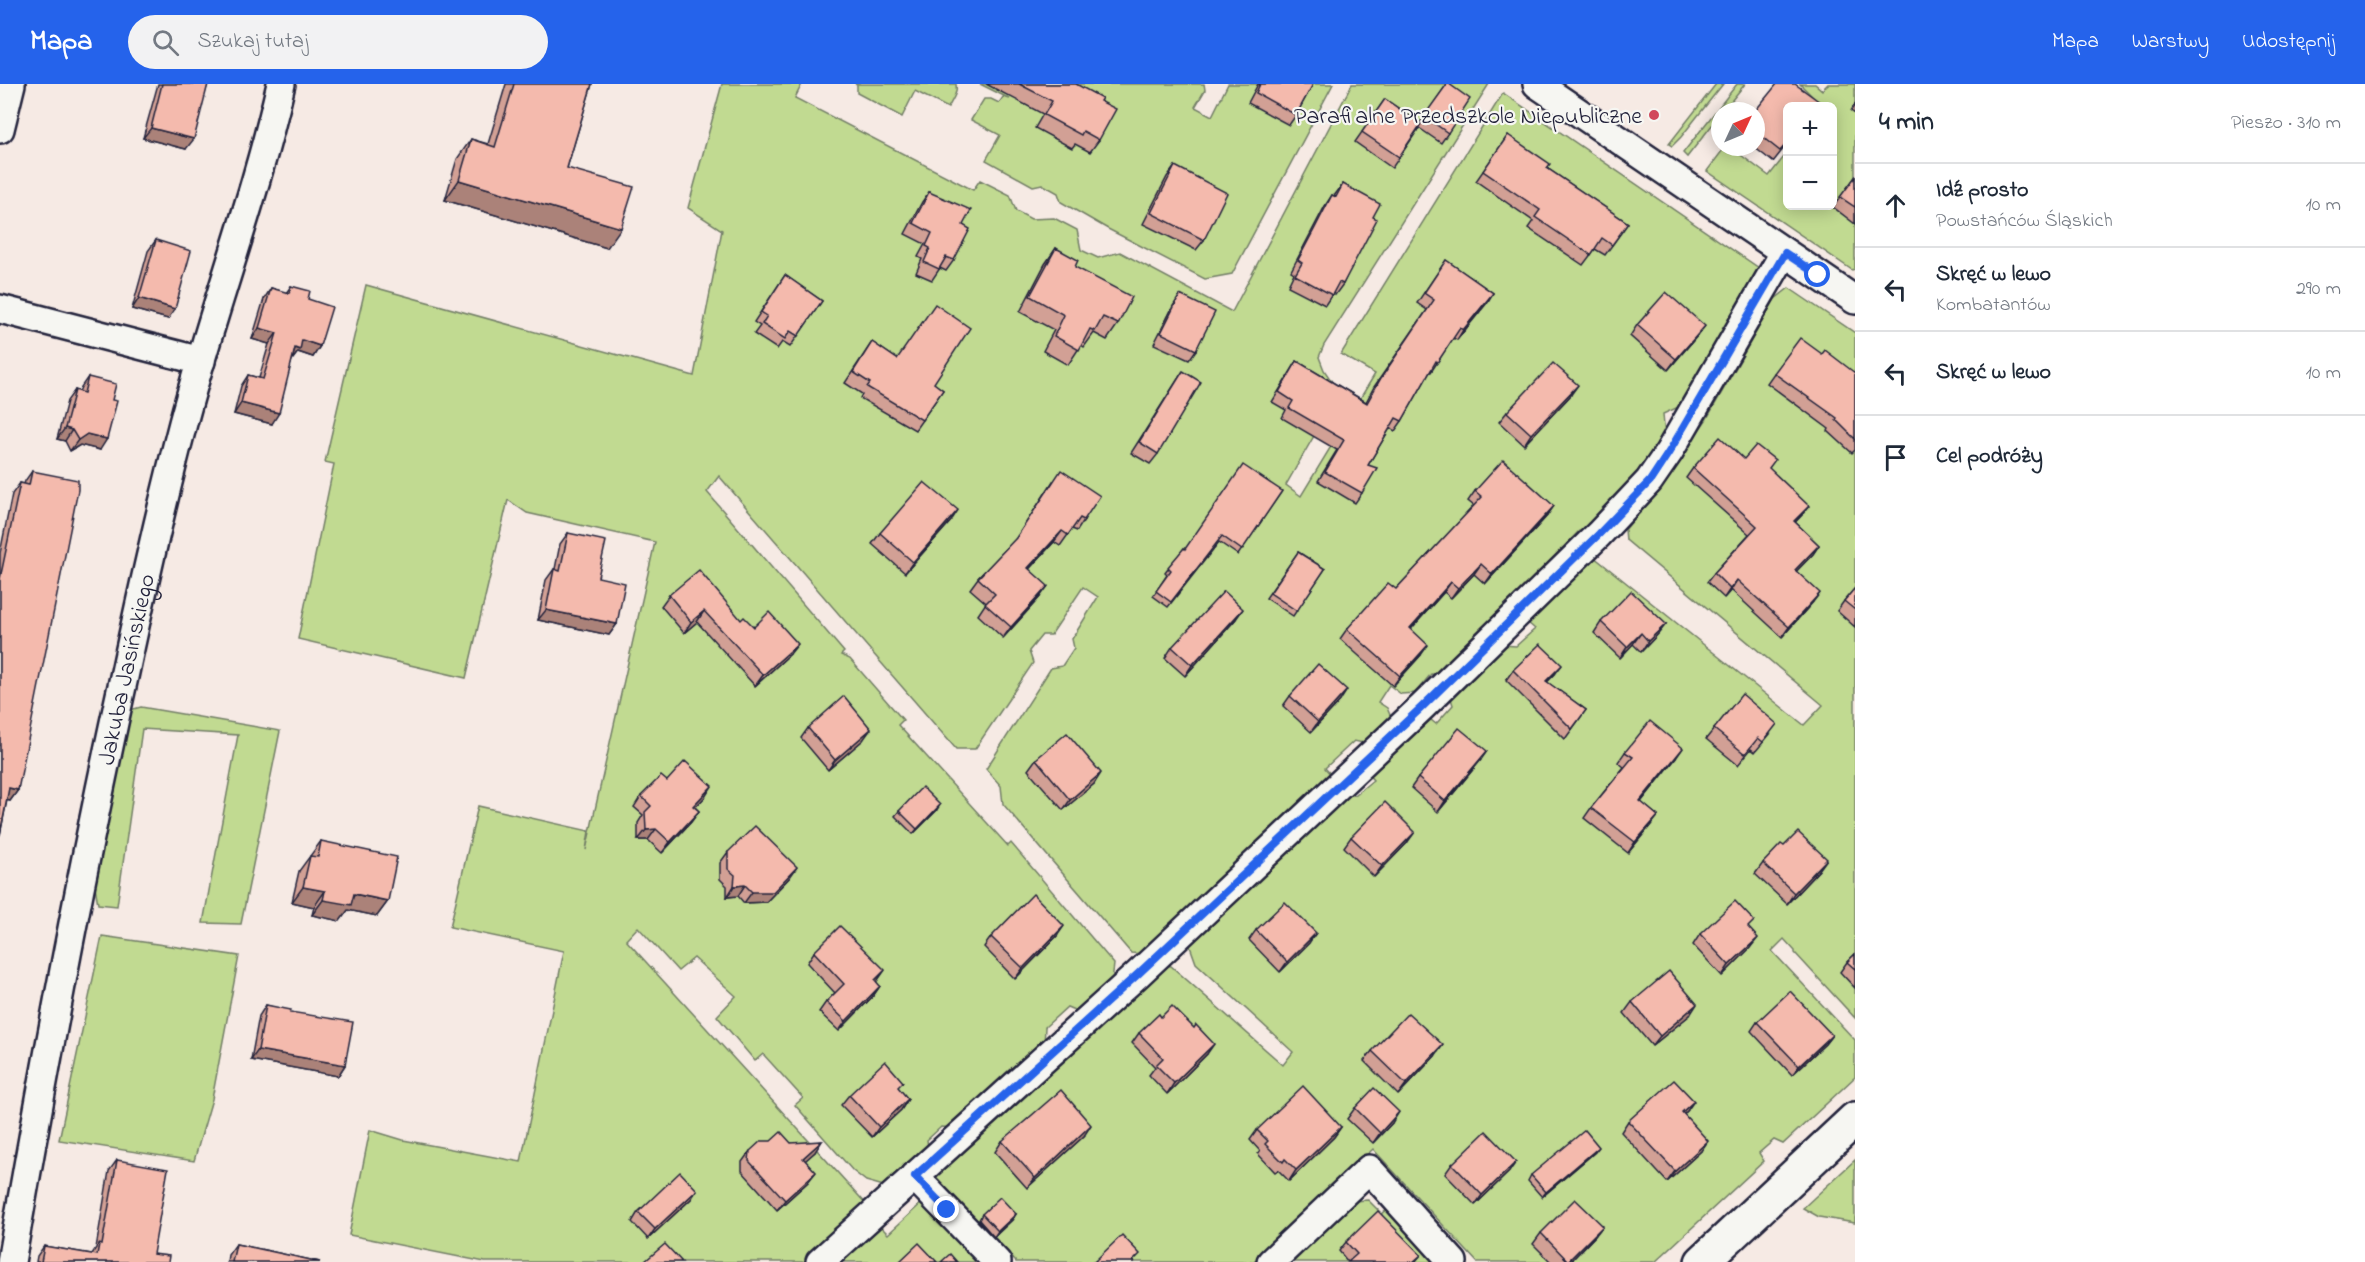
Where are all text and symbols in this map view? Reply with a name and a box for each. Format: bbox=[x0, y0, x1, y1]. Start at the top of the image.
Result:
search box bbox=[128, 15, 548, 69]
text: Mapa bbox=[30, 22, 92, 63]
icon: search bbox=[149, 26, 182, 59]
text: Szukaj tutaj bbox=[197, 26, 308, 58]
text: Mapa bbox=[2052, 27, 2099, 57]
text: Warstwy bbox=[2132, 27, 2209, 57]
text: Udostępnij bbox=[2242, 27, 2335, 57]
place label: Parafialne Przedszkole Niepubliczne bbox=[1294, 100, 1642, 135]
north arrow bbox=[1711, 102, 1765, 156]
map controls bbox=[1783, 102, 1837, 210]
button: + bbox=[1783, 102, 1837, 156]
text: 4 min bbox=[1879, 104, 1934, 142]
marker: Parafialne Przedszkole Niepubliczne bbox=[1647, 108, 1661, 122]
text: Pieszo · 310 m bbox=[2231, 109, 2341, 138]
button: − bbox=[1783, 156, 1837, 210]
text: Idź prosto bbox=[1936, 175, 2029, 207]
icon: ahead bbox=[1879, 189, 1912, 222]
text: 10 m bbox=[2305, 191, 2341, 220]
text: Powstańców Śląskich bbox=[1936, 207, 2113, 236]
text: Skręć w lewo bbox=[1936, 259, 2051, 291]
route start bbox=[1804, 261, 1830, 287]
icon: left bbox=[1879, 273, 1912, 306]
text: 290 m bbox=[2296, 275, 2341, 304]
text: Kombatantów bbox=[1936, 291, 2051, 320]
icon: left bbox=[1879, 357, 1912, 390]
text: Skręć w lewo bbox=[1936, 357, 2051, 389]
text: 10 m bbox=[2305, 359, 2341, 388]
icon: arrive bbox=[1879, 441, 1912, 474]
text: Cel podróży bbox=[1936, 441, 2043, 473]
street label: Jakuba Jasińskiego bbox=[90, 571, 166, 768]
route end bbox=[933, 1196, 959, 1222]

